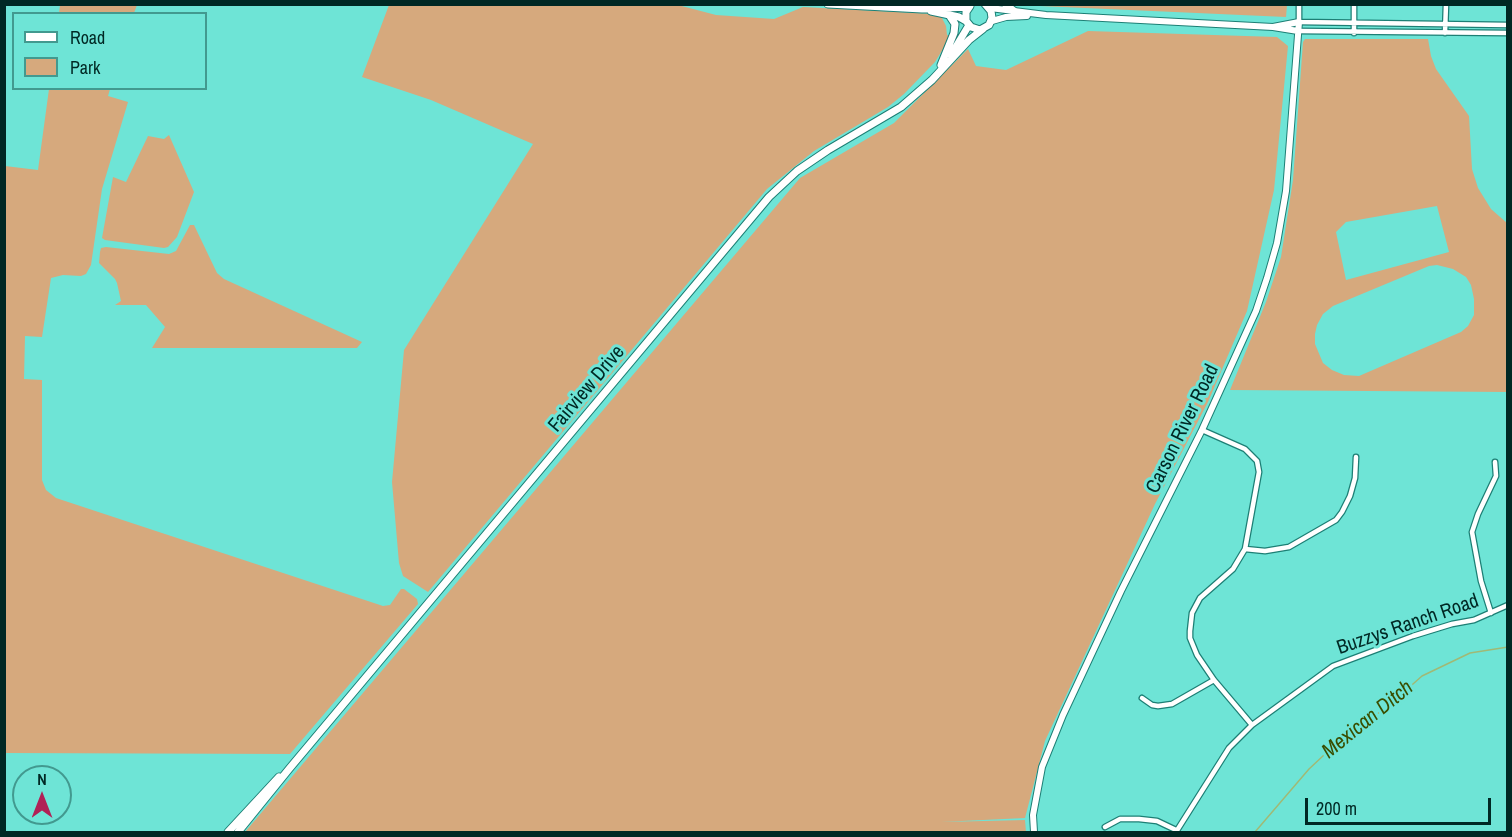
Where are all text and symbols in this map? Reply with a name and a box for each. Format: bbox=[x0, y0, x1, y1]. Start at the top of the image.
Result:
legend bbox=[12, 12, 207, 90]
text: Road bbox=[70, 25, 105, 50]
text: Park bbox=[70, 55, 100, 80]
street label: Fairview Drive bbox=[544, 341, 630, 437]
street label: Carson River Road bbox=[1141, 361, 1225, 497]
street label: Buzzys Ranch Road bbox=[1334, 589, 1482, 661]
water label: Mexican Ditch bbox=[1317, 676, 1419, 764]
north arrow bbox=[12, 765, 72, 825]
text: N bbox=[37, 768, 47, 790]
scale bar bbox=[1308, 786, 1494, 824]
text: 200 m bbox=[1316, 796, 1357, 821]

